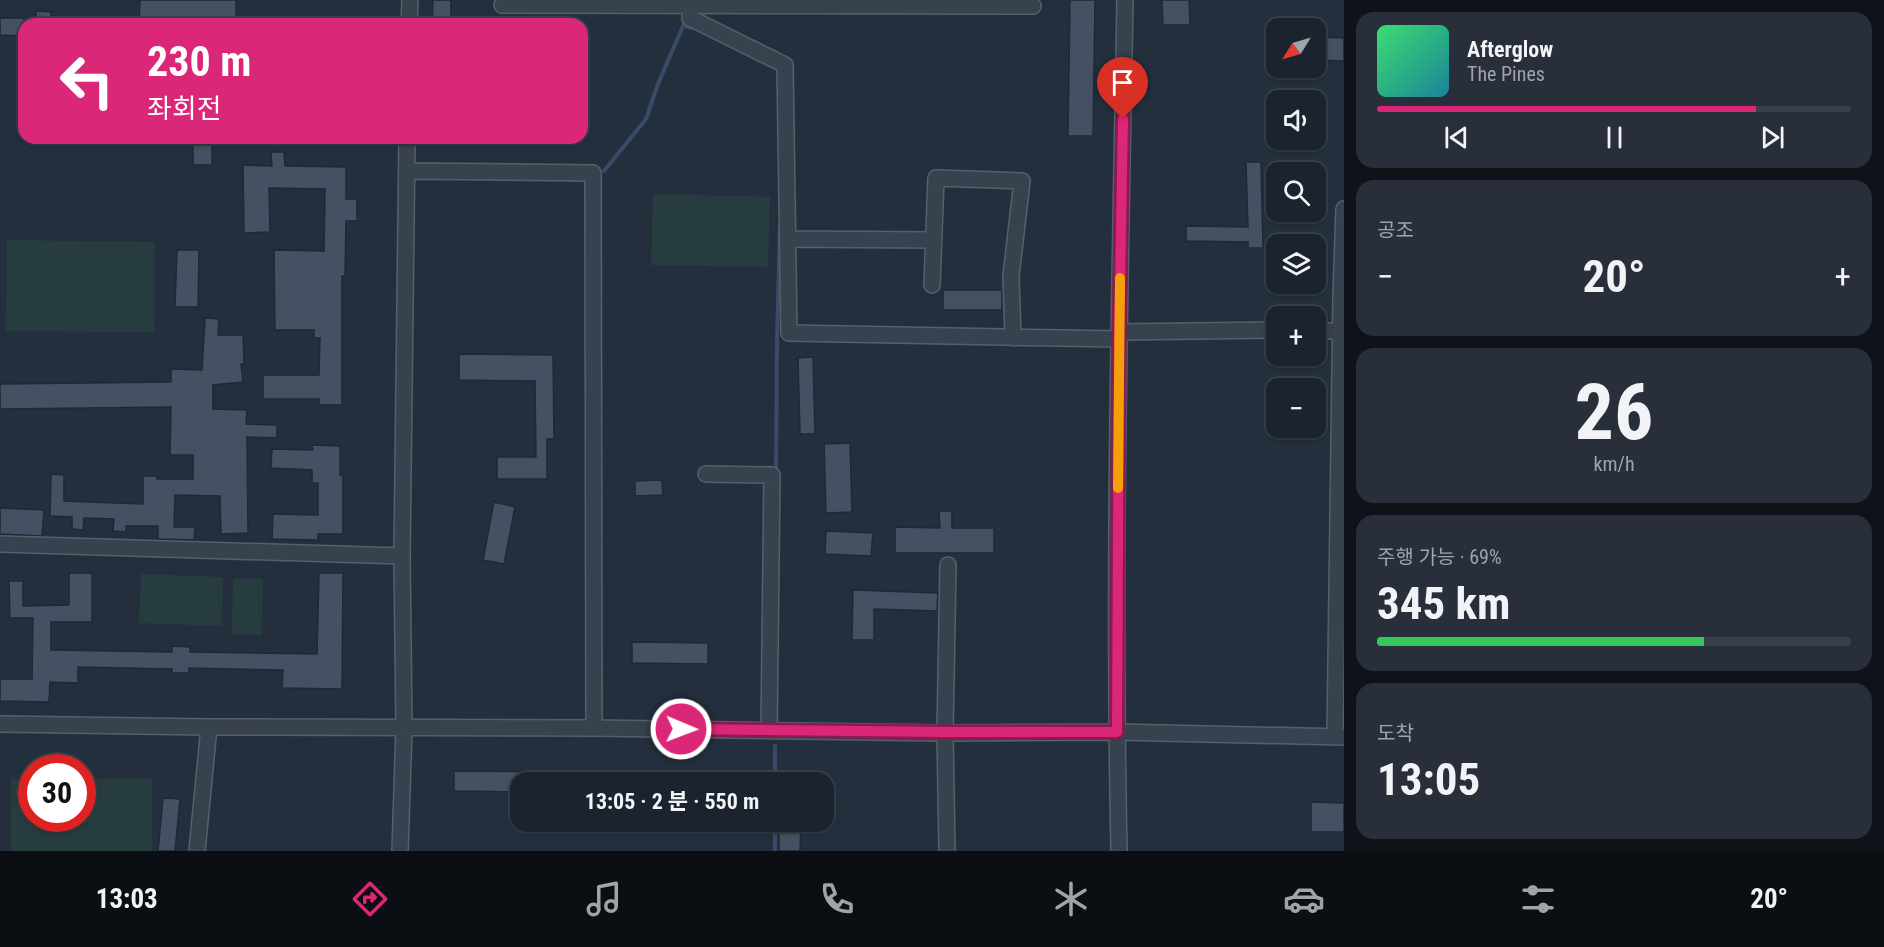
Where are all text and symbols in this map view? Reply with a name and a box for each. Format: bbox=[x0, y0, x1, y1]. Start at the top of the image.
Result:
north arrow bbox=[1266, 18, 1326, 78]
map controls bbox=[1266, 18, 1326, 438]
text: 230 m bbox=[147, 37, 252, 86]
text: Afterglow bbox=[1467, 37, 1553, 62]
icon: left bbox=[48, 42, 126, 120]
pin bbox=[1097, 57, 1148, 119]
text: The Pines bbox=[1467, 62, 1545, 86]
icon: arrive bbox=[1106, 66, 1139, 99]
button: sound bbox=[1266, 90, 1326, 150]
text: 좌회전 bbox=[147, 93, 222, 125]
icon: previous bbox=[1440, 121, 1473, 154]
icon: pause bbox=[1598, 121, 1631, 154]
icon: next bbox=[1756, 121, 1789, 154]
button: search bbox=[1266, 162, 1326, 222]
text: 공조 bbox=[1377, 218, 1414, 242]
button: layers bbox=[1266, 234, 1326, 294]
text: 20° bbox=[1583, 250, 1646, 303]
text: − bbox=[1377, 257, 1394, 296]
text: + bbox=[1835, 257, 1851, 296]
button: + bbox=[1266, 306, 1326, 366]
text: 26 bbox=[1575, 367, 1653, 458]
button: − bbox=[1266, 378, 1326, 438]
text: km/h bbox=[1593, 452, 1635, 476]
text: 주행 가능 · 69% bbox=[1377, 545, 1502, 569]
text: 345 km bbox=[1377, 577, 1510, 630]
position arrow bbox=[649, 697, 713, 761]
text: 도착 bbox=[1377, 721, 1414, 745]
text: 13:05 bbox=[1377, 753, 1480, 806]
speed limit sign: 30 bbox=[18, 754, 96, 832]
text: 13:05 · 2 분 · 550 m bbox=[585, 789, 759, 814]
icon: directions bbox=[349, 878, 391, 920]
icon: music bbox=[583, 878, 625, 920]
icon: phone bbox=[816, 878, 858, 920]
icon: climate bbox=[1050, 878, 1092, 920]
icon: car bbox=[1283, 878, 1325, 920]
icon: filters bbox=[1517, 878, 1559, 920]
text: 13:03 bbox=[96, 883, 158, 915]
text: 20° bbox=[1750, 883, 1788, 915]

